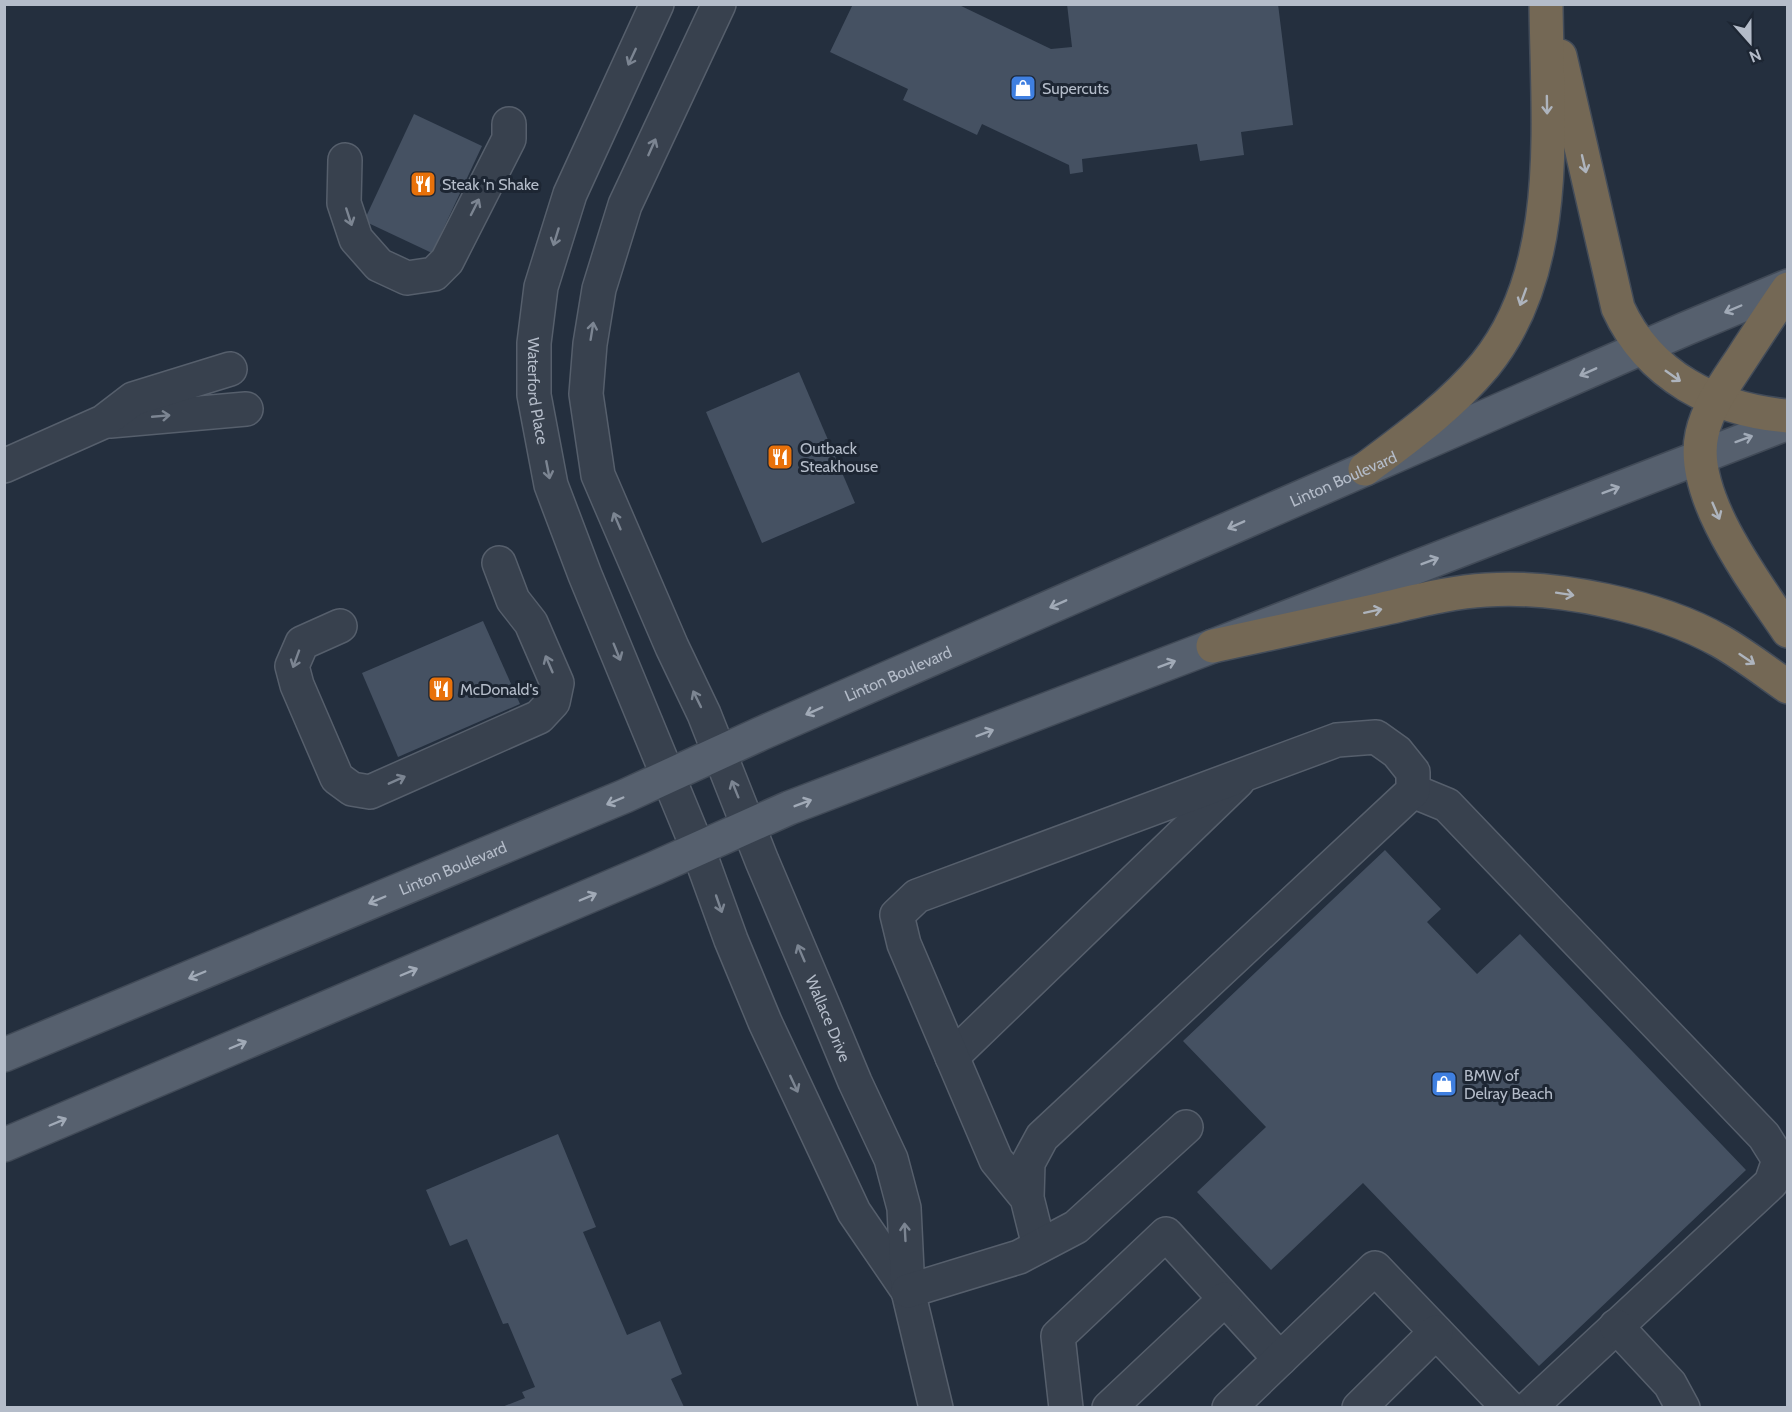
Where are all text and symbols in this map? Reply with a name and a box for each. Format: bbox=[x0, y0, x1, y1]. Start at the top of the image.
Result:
north arrow bbox=[1720, 12, 1780, 72]
text: N bbox=[1747, 45, 1764, 66]
one-way arrow bbox=[625, 48, 637, 66]
shop icon: Supercuts bbox=[1008, 73, 1038, 103]
place label: Supercuts bbox=[1042, 79, 1110, 98]
one-way arrow bbox=[1541, 94, 1553, 114]
one-way arrow bbox=[647, 138, 658, 156]
one-way arrow bbox=[1579, 154, 1591, 173]
restaurant icon: Steak 'n Shake bbox=[408, 169, 438, 199]
place label: Steak 'n Shake bbox=[442, 175, 539, 194]
one-way arrow bbox=[469, 198, 481, 216]
one-way arrow bbox=[344, 207, 355, 226]
one-way arrow bbox=[550, 227, 561, 246]
one-way arrow bbox=[1516, 287, 1527, 306]
one-way arrow bbox=[1725, 304, 1743, 315]
one-way arrow bbox=[587, 322, 598, 342]
street label: Waterford Place bbox=[525, 337, 553, 446]
one-way arrow bbox=[1580, 366, 1598, 378]
one-way arrow bbox=[1665, 370, 1681, 382]
one-way arrow bbox=[150, 410, 170, 421]
one-way arrow bbox=[1734, 433, 1753, 444]
place label: Outback Steakhouse bbox=[800, 439, 878, 476]
restaurant icon: Outback Steakhouse bbox=[765, 442, 795, 472]
street label: Linton Boulevard bbox=[1287, 447, 1400, 510]
one-way arrow bbox=[543, 459, 554, 479]
one-way arrow bbox=[1601, 484, 1620, 495]
one-way arrow bbox=[1711, 502, 1722, 520]
one-way arrow bbox=[611, 512, 622, 531]
one-way arrow bbox=[1228, 520, 1246, 532]
one-way arrow bbox=[1420, 555, 1438, 566]
one-way arrow bbox=[1555, 589, 1575, 600]
one-way arrow bbox=[1049, 599, 1068, 610]
one-way arrow bbox=[1363, 605, 1382, 616]
one-way arrow bbox=[612, 642, 623, 661]
street label: Linton Boulevard bbox=[842, 642, 954, 705]
one-way arrow bbox=[290, 649, 301, 667]
one-way arrow bbox=[1739, 653, 1755, 665]
one-way arrow bbox=[543, 656, 554, 674]
one-way arrow bbox=[1158, 658, 1176, 669]
restaurant icon: McDonald's bbox=[426, 674, 456, 704]
place label: McDonald's bbox=[460, 680, 539, 699]
one-way arrow bbox=[691, 691, 703, 708]
one-way arrow bbox=[805, 706, 823, 717]
one-way arrow bbox=[975, 727, 994, 738]
one-way arrow bbox=[387, 774, 405, 785]
one-way arrow bbox=[728, 781, 739, 799]
one-way arrow bbox=[606, 796, 625, 807]
one-way arrow bbox=[793, 796, 812, 807]
street label: Linton Boulevard bbox=[396, 837, 509, 899]
one-way arrow bbox=[579, 890, 597, 901]
one-way arrow bbox=[715, 894, 726, 913]
one-way arrow bbox=[368, 895, 386, 906]
one-way arrow bbox=[795, 944, 806, 963]
one-way arrow bbox=[399, 966, 417, 978]
one-way arrow bbox=[188, 970, 206, 981]
street label: Wallace Drive bbox=[802, 972, 855, 1065]
one-way arrow bbox=[228, 1039, 246, 1050]
place label: BMW of Delray Beach bbox=[1464, 1066, 1553, 1103]
shop icon: BMW of Delray Beach bbox=[1429, 1069, 1459, 1099]
one-way arrow bbox=[788, 1074, 800, 1092]
one-way arrow bbox=[49, 1116, 67, 1127]
one-way arrow bbox=[899, 1223, 910, 1243]

